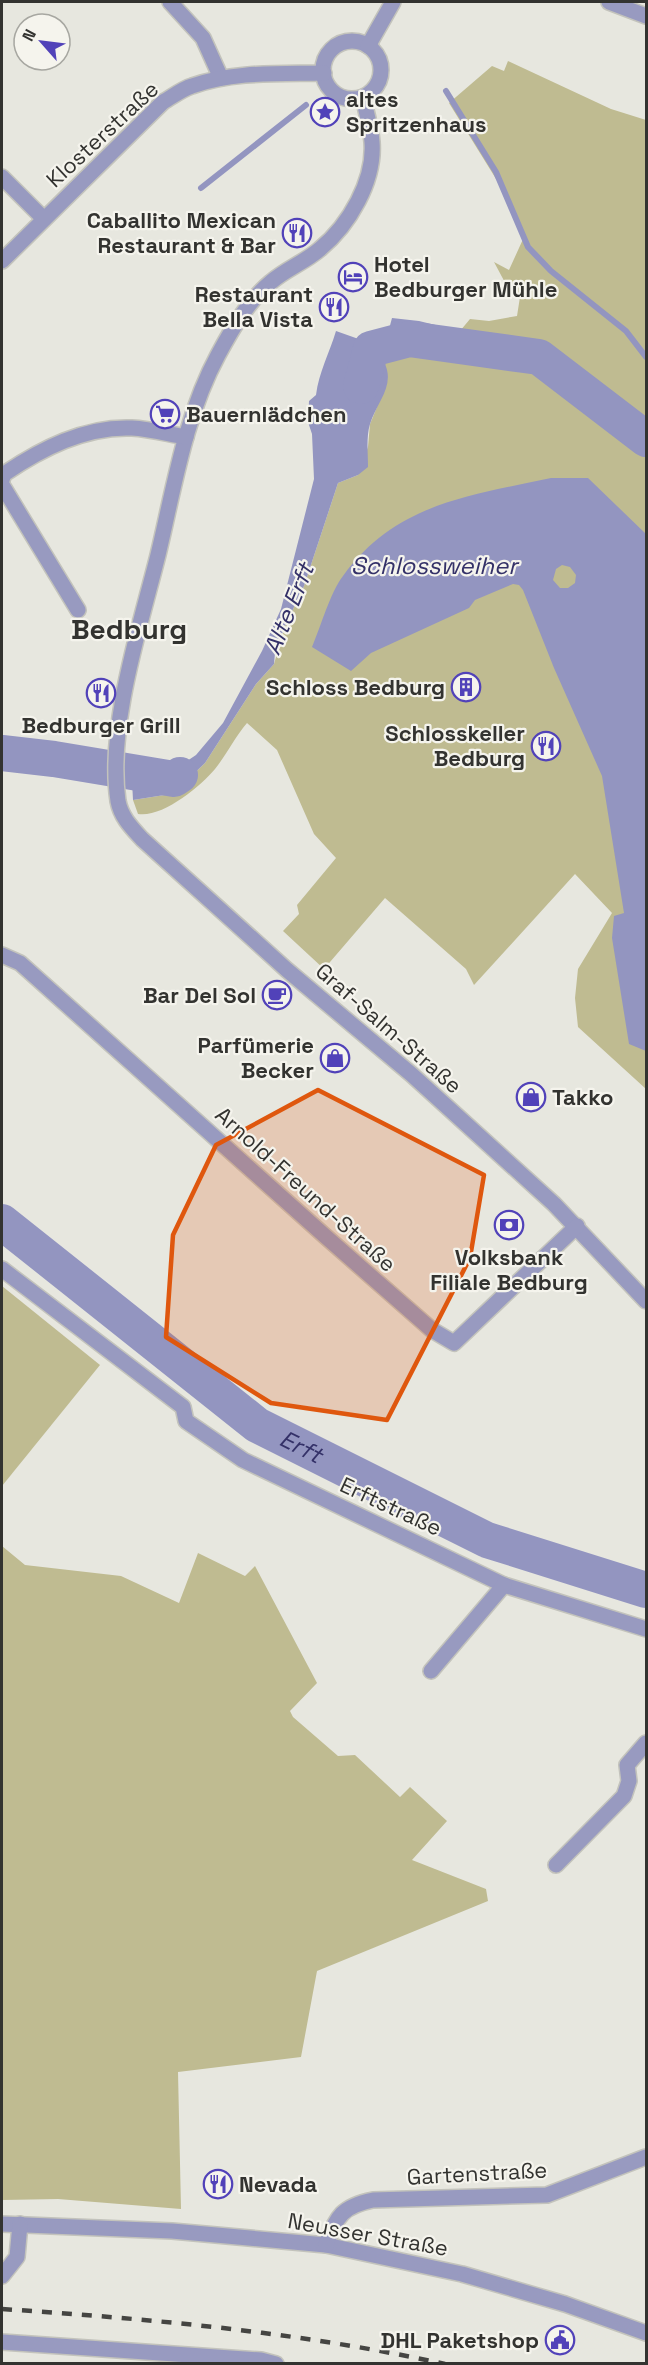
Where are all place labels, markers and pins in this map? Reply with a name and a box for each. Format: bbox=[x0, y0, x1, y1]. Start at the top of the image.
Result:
place label: altes Spritzenhaus bbox=[346, 85, 486, 138]
place icon: altes Spritzenhaus bbox=[309, 96, 341, 128]
place label: Caballito Mexican Restaurant & Bar bbox=[87, 206, 276, 259]
restaurant icon: Caballito Mexican Restaurant & Bar bbox=[281, 217, 313, 249]
place label: Hotel Bedburger Mühle bbox=[374, 250, 557, 303]
hotel icon: Hotel Bedburger Mühle bbox=[337, 261, 369, 293]
place label: Restaurant Bella Vista bbox=[195, 280, 313, 333]
restaurant icon: Restaurant Bella Vista bbox=[318, 291, 350, 323]
supermarket icon: Bauernlädchen bbox=[149, 398, 181, 430]
place label: Bauernlädchen bbox=[186, 400, 347, 428]
building icon: Schloss Bedburg bbox=[450, 671, 482, 703]
place label: Schloss Bedburg bbox=[266, 673, 445, 701]
restaurant icon: Bedburger Grill bbox=[85, 677, 117, 709]
place label: Bedburger Grill bbox=[21, 711, 181, 739]
place label: Schlosskeller Bedburg bbox=[385, 719, 525, 772]
restaurant icon: Schlosskeller Bedburg bbox=[530, 730, 562, 762]
cafe icon: Bar Del Sol bbox=[261, 979, 293, 1011]
place label: Bar Del Sol bbox=[143, 981, 256, 1009]
place label: Parfümerie Becker bbox=[198, 1031, 314, 1084]
shop icon: Parfümerie Becker bbox=[319, 1042, 351, 1074]
shop icon: Takko bbox=[515, 1081, 547, 1113]
place label: Takko bbox=[552, 1083, 613, 1111]
bank icon: Volksbank Filiale Bedburg bbox=[493, 1209, 525, 1241]
place label: Volksbank Filiale Bedburg bbox=[430, 1243, 588, 1296]
restaurant icon: Nevada bbox=[202, 2168, 234, 2200]
place label: Nevada bbox=[239, 2170, 317, 2198]
public building icon: DHL Paketshop bbox=[544, 2324, 576, 2356]
place label: DHL Paketshop bbox=[381, 2326, 539, 2354]

